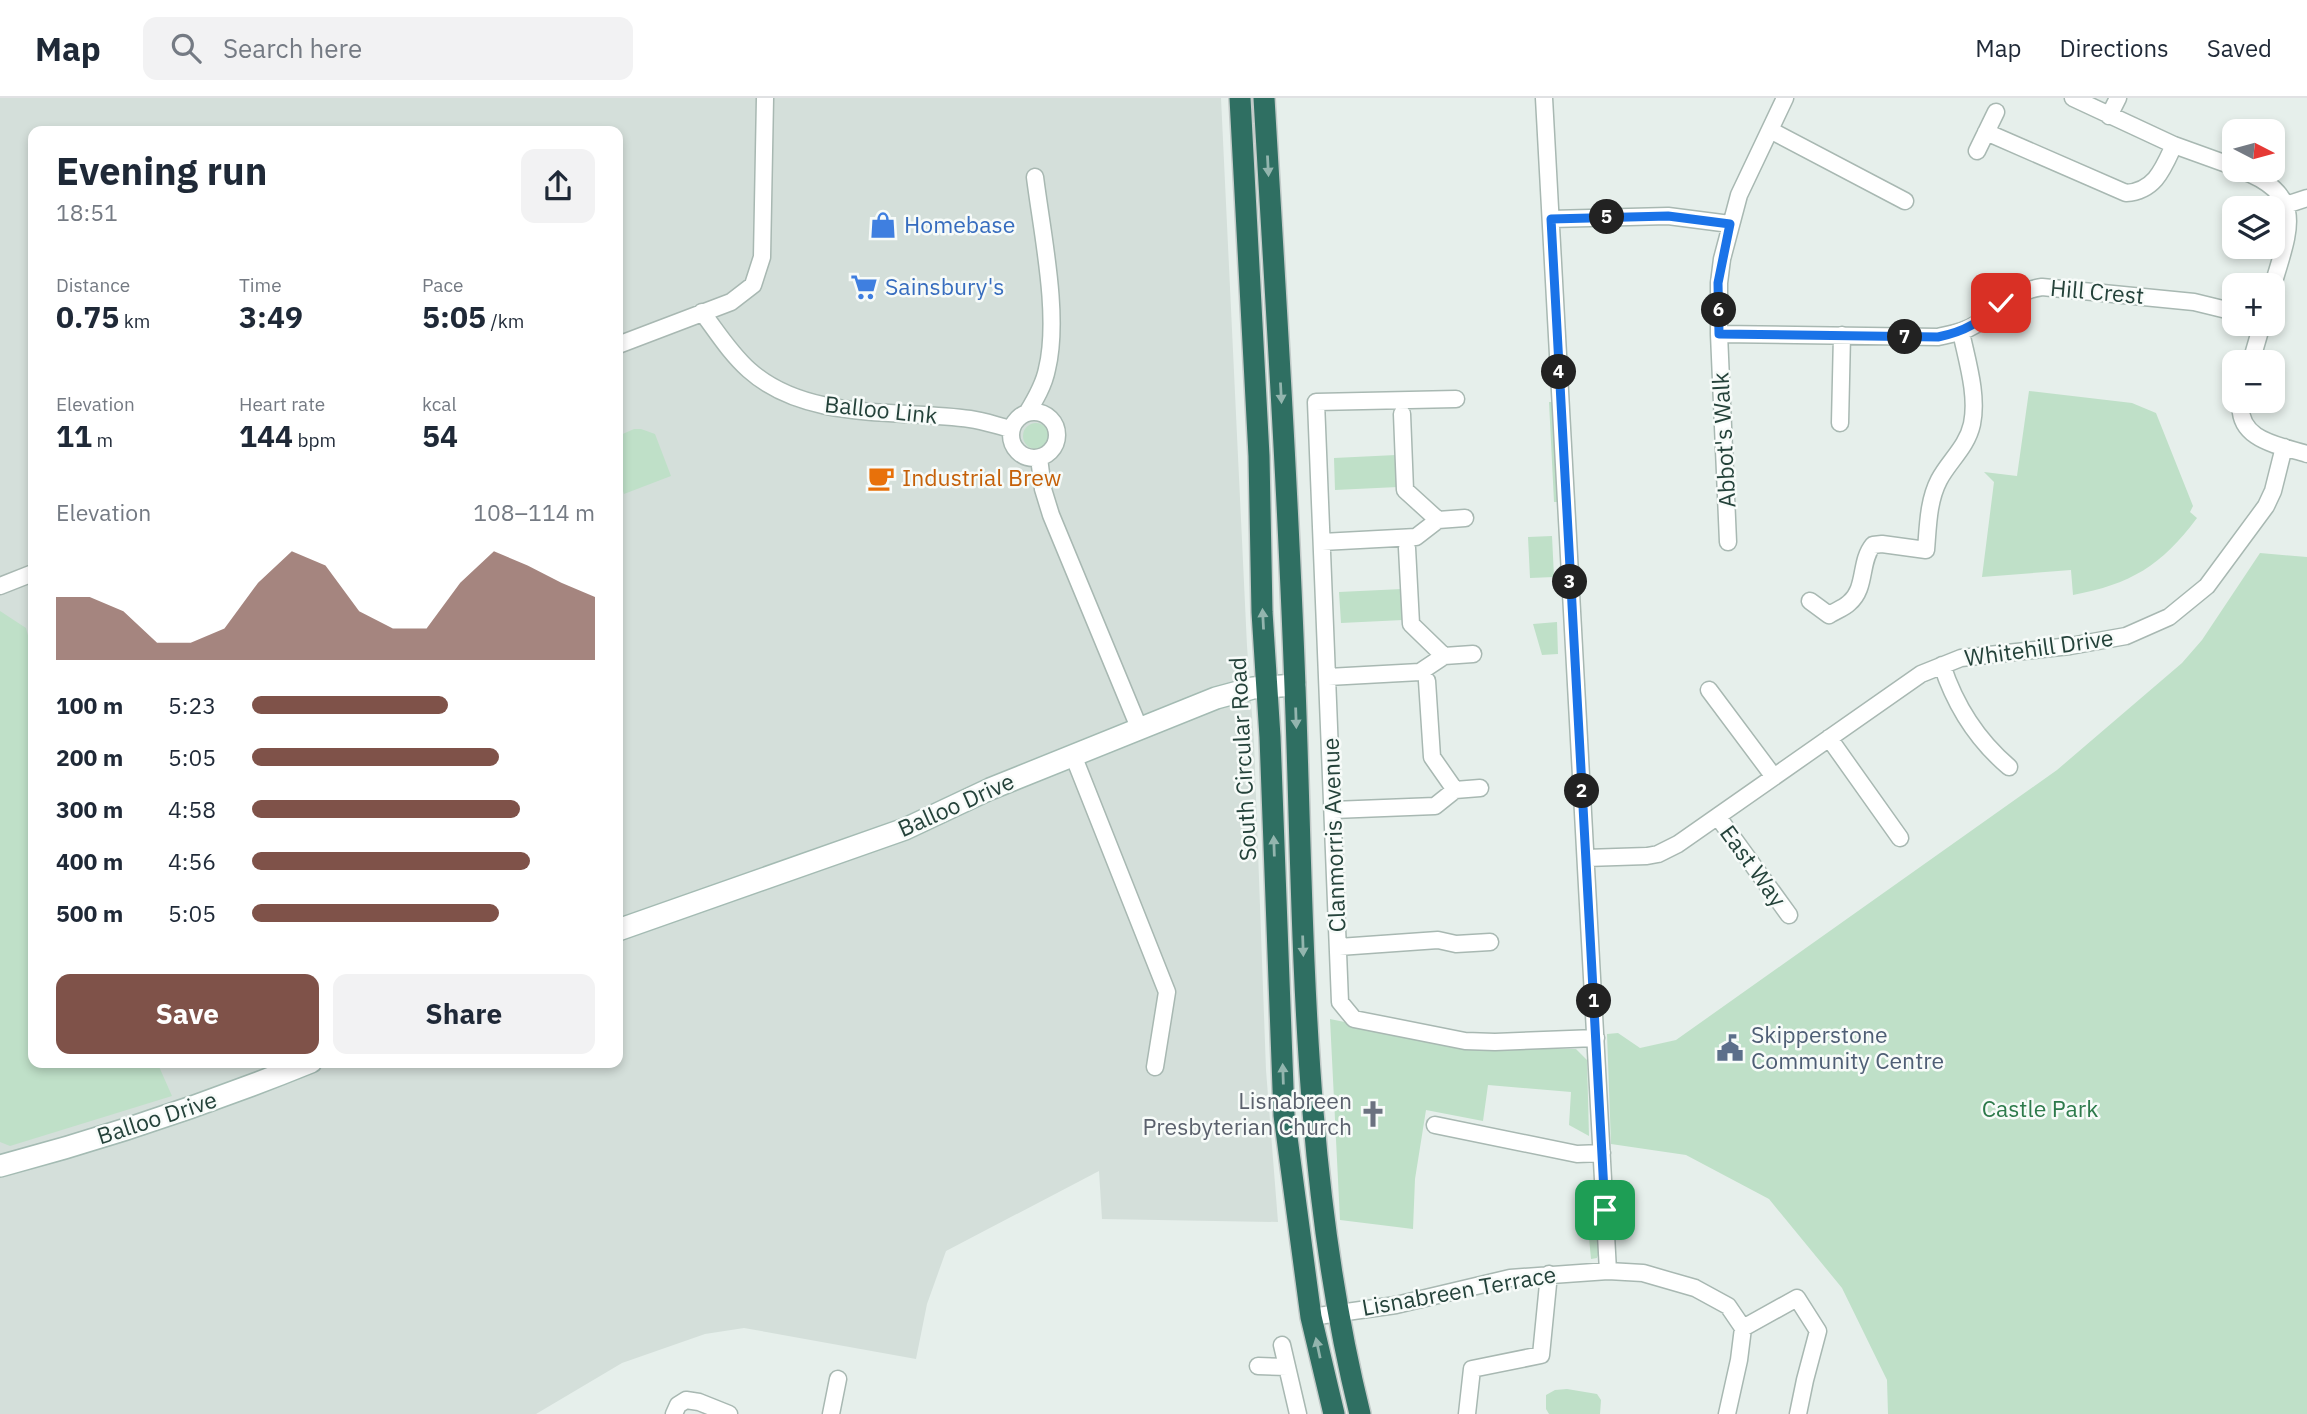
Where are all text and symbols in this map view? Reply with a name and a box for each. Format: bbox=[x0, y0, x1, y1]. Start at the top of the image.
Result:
search box bbox=[143, 17, 633, 80]
text: Map bbox=[35, 27, 101, 70]
icon: search bbox=[167, 29, 205, 67]
text: Search here bbox=[223, 31, 362, 65]
text: Map bbox=[1975, 32, 2021, 64]
text: Directions bbox=[2059, 32, 2169, 64]
text: Saved bbox=[2207, 32, 2272, 64]
north arrow bbox=[2222, 119, 2286, 182]
map controls bbox=[2222, 119, 2285, 413]
text: Evening run bbox=[56, 146, 267, 195]
button: share bbox=[521, 149, 595, 223]
one-way arrow bbox=[1263, 155, 1274, 177]
button: layers bbox=[2222, 196, 2285, 259]
text: 18:51 bbox=[56, 197, 118, 227]
pin: 5 bbox=[1590, 200, 1624, 234]
text: 5 bbox=[1601, 204, 1612, 228]
place label: Homebase bbox=[904, 209, 1015, 239]
shop icon: Homebase bbox=[868, 210, 898, 240]
place label: Sainsbury's bbox=[885, 271, 1004, 301]
supermarket icon: Sainsbury's bbox=[849, 272, 879, 302]
street label: Hill Crest bbox=[2049, 272, 2145, 310]
text: Distance bbox=[56, 273, 130, 297]
text: Time bbox=[239, 273, 282, 297]
text: Pace bbox=[422, 273, 463, 297]
pin bbox=[1971, 273, 2031, 333]
button: + bbox=[2222, 273, 2285, 336]
icon: check bbox=[1982, 284, 2020, 322]
pin: 6 bbox=[1702, 292, 1736, 328]
text: 0.75 bbox=[56, 297, 119, 336]
text: 3:49 bbox=[239, 297, 303, 336]
text: 5:05 bbox=[422, 297, 486, 336]
text: 6 bbox=[1713, 297, 1724, 321]
text: km bbox=[119, 309, 150, 333]
text: /km bbox=[486, 309, 524, 333]
pin: 7 bbox=[1888, 320, 1923, 354]
text: 7 bbox=[1899, 324, 1910, 348]
button: − bbox=[2222, 350, 2285, 413]
pin: 4 bbox=[1542, 354, 1576, 390]
text: 4 bbox=[1553, 359, 1564, 383]
street label: Abbot's Walk bbox=[1704, 372, 1742, 508]
one-way arrow bbox=[1275, 383, 1286, 405]
street label: Balloo Link bbox=[823, 388, 939, 430]
text: Elevation bbox=[56, 392, 135, 416]
text: Heart rate bbox=[239, 392, 325, 416]
text: kcal bbox=[422, 392, 457, 416]
text: 11 bbox=[56, 416, 92, 455]
text: 144 bbox=[239, 416, 293, 455]
text: 54 bbox=[422, 416, 458, 455]
text: m bbox=[92, 428, 113, 452]
text: bpm bbox=[293, 428, 336, 452]
place label: Industrial Brew bbox=[902, 462, 1061, 492]
cafe icon: Industrial Brew bbox=[866, 463, 896, 493]
text: Elevation bbox=[56, 497, 151, 527]
text: 108–114 m bbox=[473, 497, 595, 527]
pin: 3 bbox=[1552, 564, 1588, 600]
text: 3 bbox=[1564, 569, 1575, 593]
one-way arrow bbox=[1257, 608, 1268, 630]
street label: Whitehill Drive bbox=[1963, 622, 2115, 672]
street label: South Circular Road bbox=[1222, 656, 1262, 862]
text: 100 m bbox=[56, 690, 123, 720]
text: 5:23 bbox=[168, 690, 216, 720]
one-way arrow bbox=[1290, 708, 1302, 730]
street label: Clanmorris Avenue bbox=[1315, 737, 1351, 933]
text: 200 m bbox=[56, 742, 123, 772]
text: 5:05 bbox=[168, 742, 216, 772]
street label: Balloo Drive bbox=[893, 765, 1018, 843]
pin: 2 bbox=[1564, 774, 1600, 808]
text: 2 bbox=[1576, 778, 1587, 802]
text: 300 m bbox=[56, 794, 123, 824]
text: 4:58 bbox=[168, 794, 216, 824]
street label: East Way bbox=[1714, 819, 1794, 913]
one-way arrow bbox=[1268, 835, 1280, 857]
text: 400 m bbox=[56, 846, 123, 876]
text: 4:56 bbox=[168, 846, 216, 876]
text: 500 m bbox=[56, 898, 123, 928]
text: 5:05 bbox=[168, 898, 216, 928]
one-way arrow bbox=[1298, 935, 1309, 957]
button: Save bbox=[56, 974, 319, 1054]
button: Share bbox=[333, 974, 595, 1054]
pin: 1 bbox=[1576, 984, 1612, 1018]
text: 1 bbox=[1588, 988, 1599, 1012]
place label: Skipperstone Community Centre bbox=[1751, 1019, 1944, 1075]
public building icon: Skipperstone Community Centre bbox=[1715, 1033, 1745, 1063]
one-way arrow bbox=[1277, 1063, 1288, 1085]
street label: Balloo Drive bbox=[93, 1084, 220, 1151]
place label: Lisnabreen Presbyterian Church bbox=[1142, 1085, 1352, 1141]
park label: Castle Park bbox=[1982, 1093, 2098, 1123]
church icon: Lisnabreen Presbyterian Church bbox=[1358, 1099, 1388, 1129]
pin bbox=[1575, 1180, 1635, 1240]
icon: arrive bbox=[1586, 1191, 1624, 1229]
street label: Lisnabreen Terrace bbox=[1359, 1258, 1558, 1322]
one-way arrow bbox=[1312, 1337, 1323, 1359]

